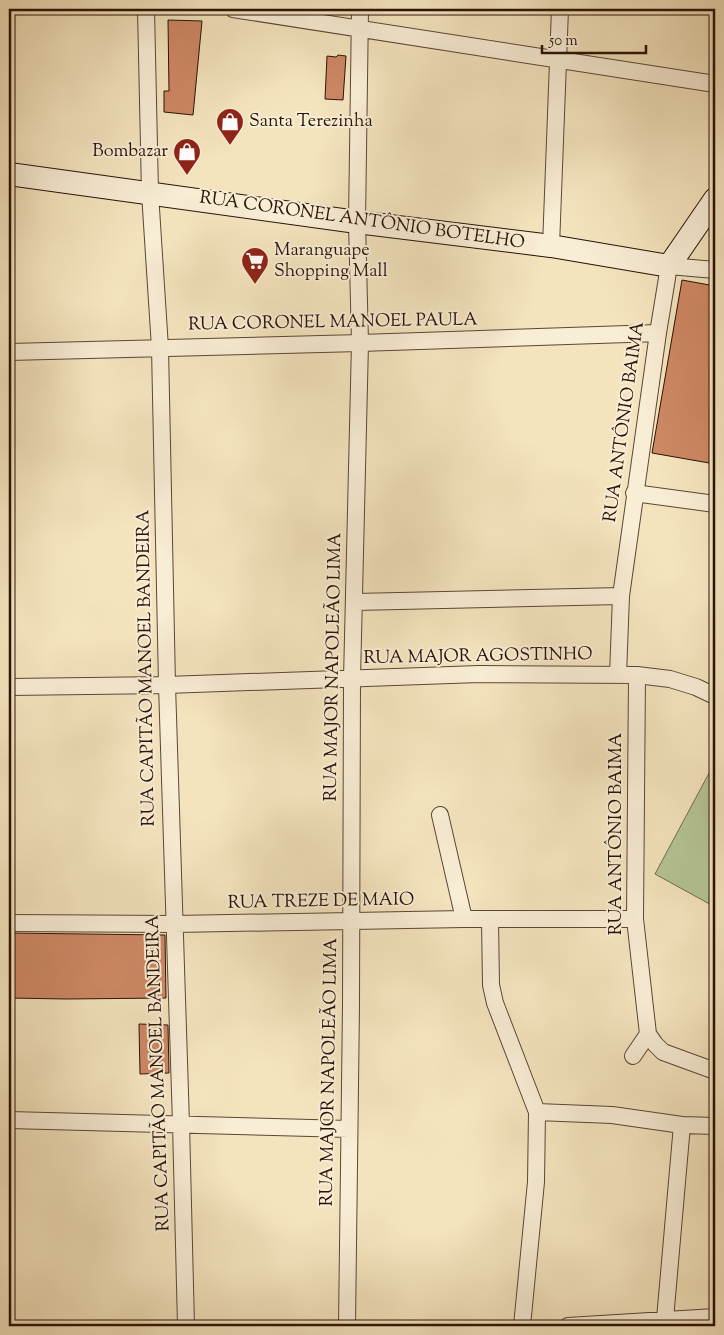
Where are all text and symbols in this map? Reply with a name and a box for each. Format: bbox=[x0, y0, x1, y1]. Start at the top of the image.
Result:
scale bar bbox=[542, 22, 645, 54]
text: 50 m bbox=[548, 31, 578, 52]
shop icon: Santa Terezinha bbox=[215, 107, 245, 146]
place label: Santa Terezinha bbox=[249, 109, 373, 135]
shop icon: Bombazar bbox=[172, 137, 202, 176]
place label: Bombazar bbox=[92, 139, 168, 165]
street label: RUA CORONEL ANTÔNIO BOTELHO bbox=[198, 184, 526, 257]
place label: Maranguape Shopping Mall bbox=[274, 238, 388, 285]
supermarket icon: Maranguape Shopping Mall bbox=[240, 246, 270, 285]
street label: RUA CORONEL MANOEL PAULA bbox=[188, 307, 479, 339]
street label: RUA ANTÔNIO BAIMA bbox=[597, 319, 652, 524]
street label: RUA CAPITÃO MANOEL BANDEIRA bbox=[131, 509, 163, 827]
street label: RUA MAJOR NAPOLEÃO LIMA bbox=[319, 532, 349, 802]
street label: RUA MAJOR AGOSTINHO bbox=[363, 642, 593, 672]
street label: RUA ANTÔNIO BAIMA bbox=[603, 732, 630, 935]
street label: RUA TREZE DE MAIO bbox=[227, 887, 415, 917]
street label: RUA CAPITÃO MANOEL BANDEIRA bbox=[140, 914, 178, 1232]
street label: RUA MAJOR NAPOLEÃO LIMA bbox=[315, 937, 345, 1207]

